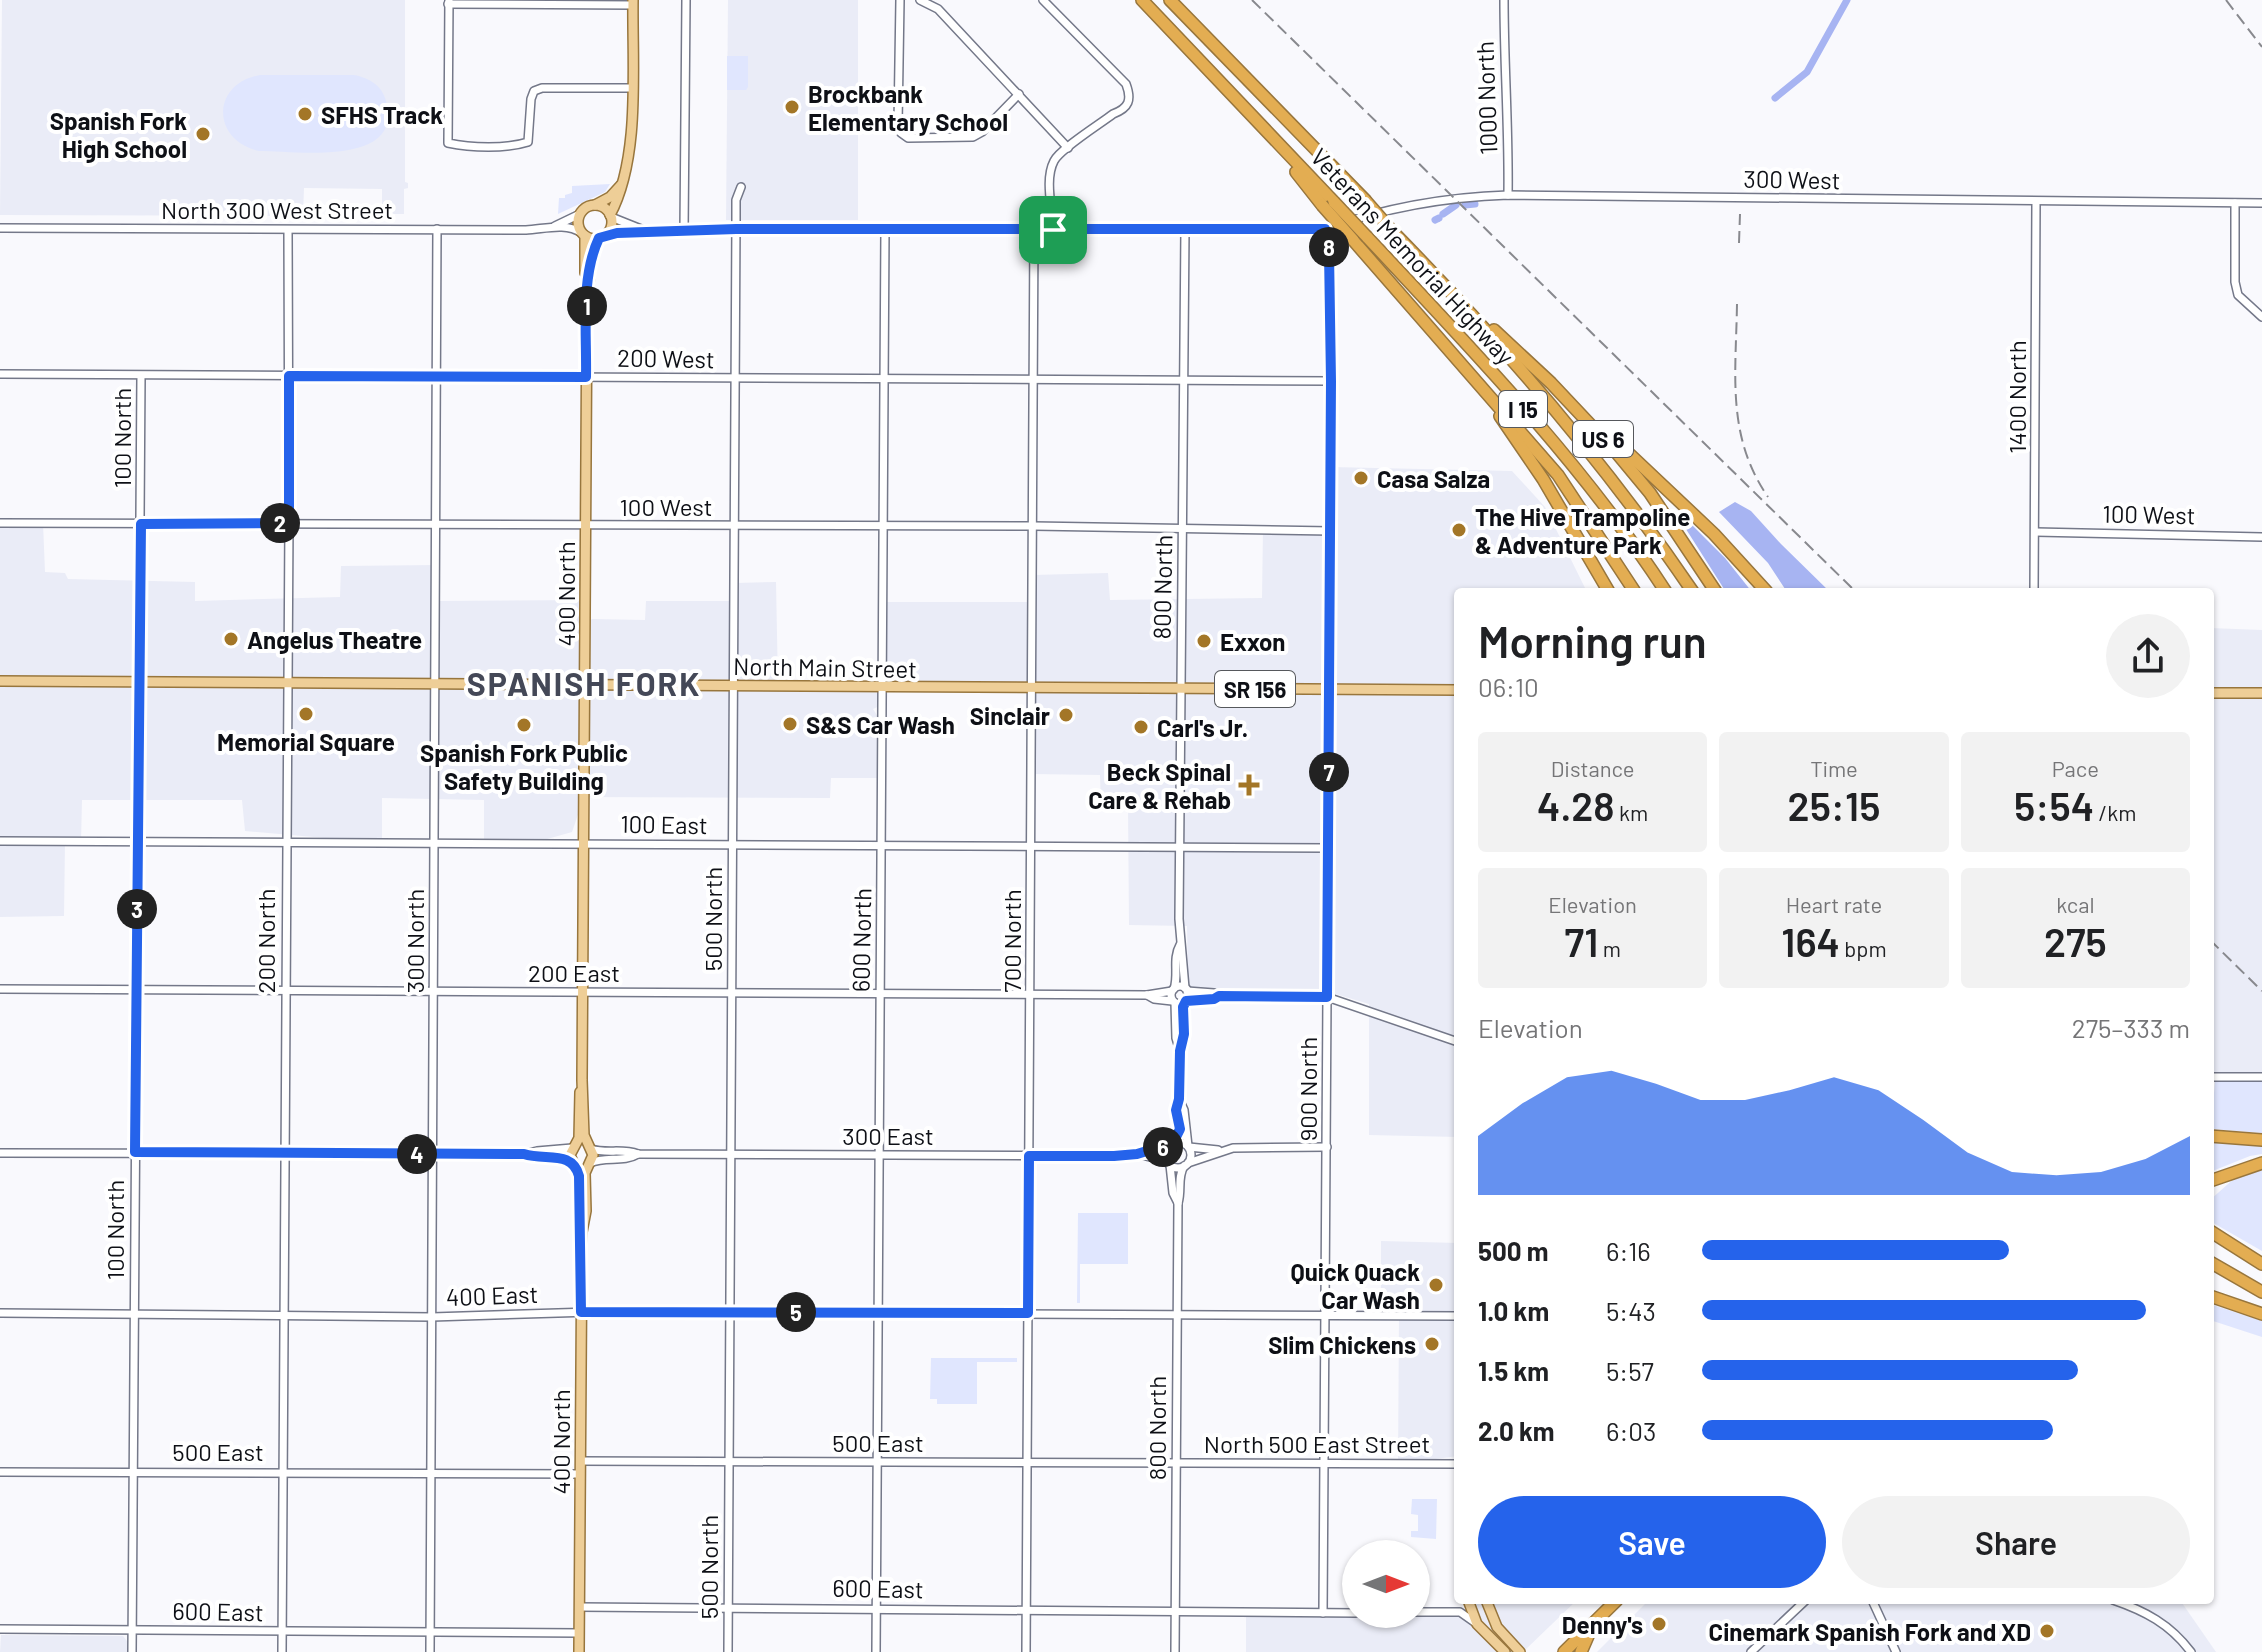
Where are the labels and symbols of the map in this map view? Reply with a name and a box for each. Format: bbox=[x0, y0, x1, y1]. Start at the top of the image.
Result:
street label: 1000 North bbox=[1470, 41, 1502, 155]
place label: Brockbank Elementary School bbox=[808, 79, 1008, 136]
marker: Brockbank Elementary School bbox=[783, 98, 801, 116]
place label: SFHS Track bbox=[321, 100, 443, 129]
marker: SFHS Track bbox=[296, 105, 314, 123]
place label: Spanish Fork High School bbox=[50, 106, 187, 163]
marker: Spanish Fork High School bbox=[194, 125, 212, 143]
street label: Veterans Memorial Highway bbox=[1305, 142, 1521, 370]
street label: 300 West bbox=[1743, 164, 1841, 194]
street label: North 300 West Street bbox=[161, 195, 393, 224]
pin bbox=[1019, 196, 1087, 264]
pin: 8 bbox=[1309, 227, 1349, 267]
pin: 1 bbox=[567, 286, 607, 326]
street label: 1400 North bbox=[2002, 340, 2031, 454]
street label: 200 West bbox=[617, 343, 715, 373]
street label: 100 North bbox=[107, 388, 136, 488]
road number: I 15 bbox=[1499, 391, 1547, 427]
road number: US 6 bbox=[1573, 421, 1633, 457]
place label: Casa Salza bbox=[1377, 464, 1490, 493]
marker: Casa Salza bbox=[1352, 469, 1370, 487]
street label: 100 West bbox=[619, 492, 713, 521]
street label: 100 West bbox=[2102, 499, 2196, 529]
place label: The Hive Trampoline & Adventure Park bbox=[1475, 502, 1690, 559]
pin: 2 bbox=[260, 503, 300, 543]
marker: The Hive Trampoline & Adventure Park bbox=[1450, 521, 1468, 539]
street label: 800 North bbox=[1147, 535, 1177, 639]
street label: 400 North bbox=[551, 541, 580, 647]
place label: Angelus Theatre bbox=[247, 625, 422, 654]
place label: Exxon bbox=[1220, 627, 1285, 656]
marker: Angelus Theatre bbox=[222, 630, 240, 648]
marker: Exxon bbox=[1195, 632, 1213, 650]
street label: North Main Street bbox=[733, 651, 917, 683]
district label: SPANISH FORK bbox=[467, 664, 701, 702]
road number: SR 156 bbox=[1215, 671, 1295, 707]
place label: Sinclair bbox=[970, 701, 1050, 730]
marker: Memorial Square bbox=[297, 705, 315, 723]
marker: Sinclair bbox=[1057, 706, 1075, 724]
place label: S&S Car Wash bbox=[806, 710, 955, 739]
place label: Carl's Jr. bbox=[1157, 713, 1248, 742]
marker: S&S Car Wash bbox=[781, 715, 799, 733]
marker: Spanish Fork Public Safety Building bbox=[515, 716, 533, 734]
marker: Carl's Jr. bbox=[1132, 718, 1150, 736]
place label: Memorial Square bbox=[217, 727, 395, 756]
place label: Spanish Fork Public Safety Building bbox=[420, 738, 628, 795]
pin: 7 bbox=[1309, 752, 1349, 792]
place label: Beck Spinal Care & Rehab bbox=[1088, 757, 1231, 814]
marker: Beck Spinal Care & Rehab bbox=[1238, 774, 1260, 796]
street label: 100 East bbox=[620, 809, 708, 839]
street label: 500 North bbox=[698, 867, 727, 971]
street label: 600 North bbox=[846, 888, 876, 992]
pin: 3 bbox=[117, 889, 157, 929]
street label: 200 North bbox=[251, 889, 280, 993]
street label: 300 North bbox=[400, 889, 429, 993]
street label: 700 North bbox=[997, 889, 1026, 993]
street label: 200 East bbox=[528, 958, 620, 987]
street label: 900 North bbox=[1293, 1037, 1322, 1141]
street label: 300 East bbox=[842, 1121, 934, 1150]
pin: 6 bbox=[1143, 1127, 1183, 1167]
pin: 4 bbox=[397, 1134, 437, 1174]
street label: 100 North bbox=[100, 1180, 129, 1280]
place label: Quick Quack Car Wash bbox=[1290, 1257, 1420, 1314]
marker: Quick Quack Car Wash bbox=[1427, 1276, 1445, 1294]
street label: 400 East bbox=[445, 1279, 539, 1311]
pin: 5 bbox=[776, 1292, 816, 1332]
place label: Slim Chickens bbox=[1268, 1330, 1416, 1359]
marker: Slim Chickens bbox=[1423, 1335, 1441, 1353]
street label: 800 North bbox=[1142, 1376, 1171, 1480]
street label: 400 North bbox=[546, 1389, 575, 1495]
street label: 500 East bbox=[832, 1428, 924, 1457]
street label: North 500 East Street bbox=[1204, 1429, 1430, 1458]
street label: 500 East bbox=[172, 1437, 264, 1466]
street label: 500 North bbox=[694, 1515, 723, 1619]
north arrow bbox=[1342, 1540, 1430, 1628]
street label: 600 East bbox=[832, 1573, 924, 1603]
street label: 600 East bbox=[172, 1596, 264, 1626]
place label: Denny's bbox=[1562, 1610, 1643, 1639]
marker: Denny's bbox=[1650, 1615, 1668, 1633]
place label: Cinemark Spanish Fork and XD bbox=[1709, 1617, 2031, 1646]
marker: Cinemark Spanish Fork and XD bbox=[2038, 1622, 2056, 1640]

